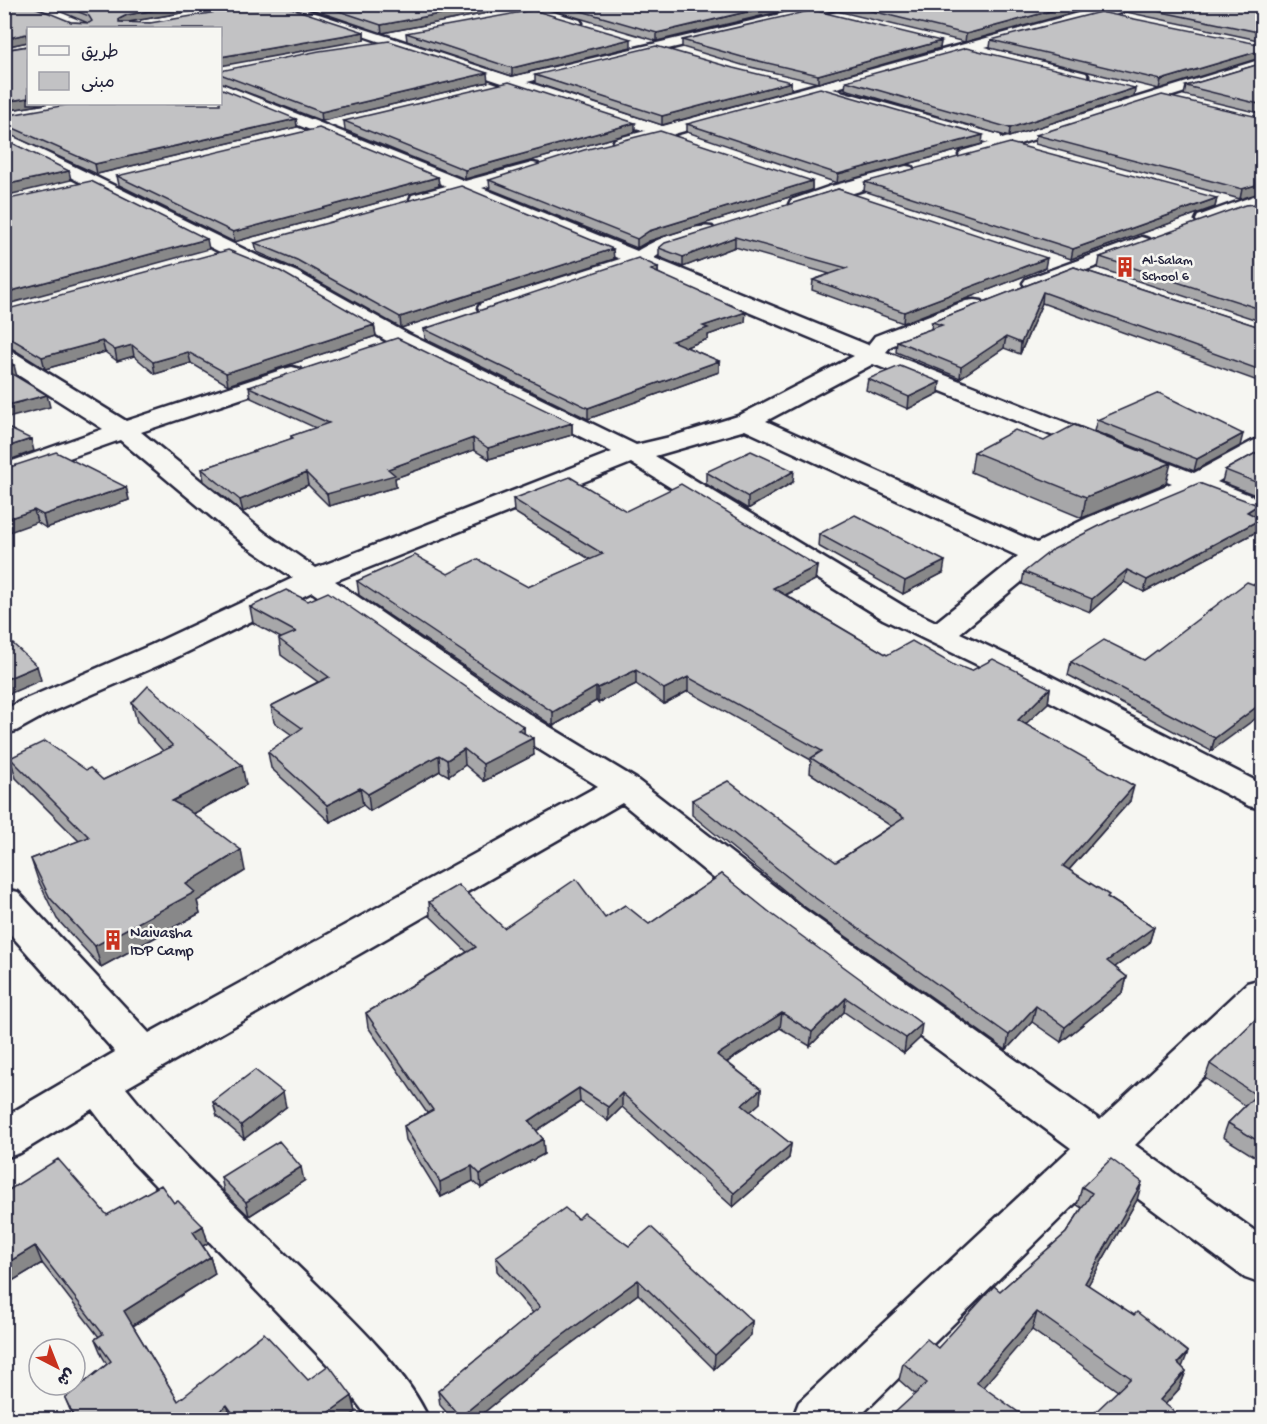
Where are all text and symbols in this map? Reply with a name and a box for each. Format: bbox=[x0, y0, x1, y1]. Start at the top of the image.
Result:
legend bbox=[27, 27, 222, 105]
text: طريق bbox=[81, 43, 119, 64]
text: مبنى bbox=[81, 73, 115, 94]
place label: Al-Salam School 6 bbox=[1142, 253, 1193, 286]
building icon: Al-Salam School 6 bbox=[1113, 255, 1137, 279]
place label: Naivasha IDP Camp bbox=[130, 925, 194, 962]
building icon: Naivasha IDP Camp bbox=[101, 928, 125, 952]
north arrow bbox=[27, 1337, 87, 1397]
text: ش bbox=[52, 1363, 78, 1388]

